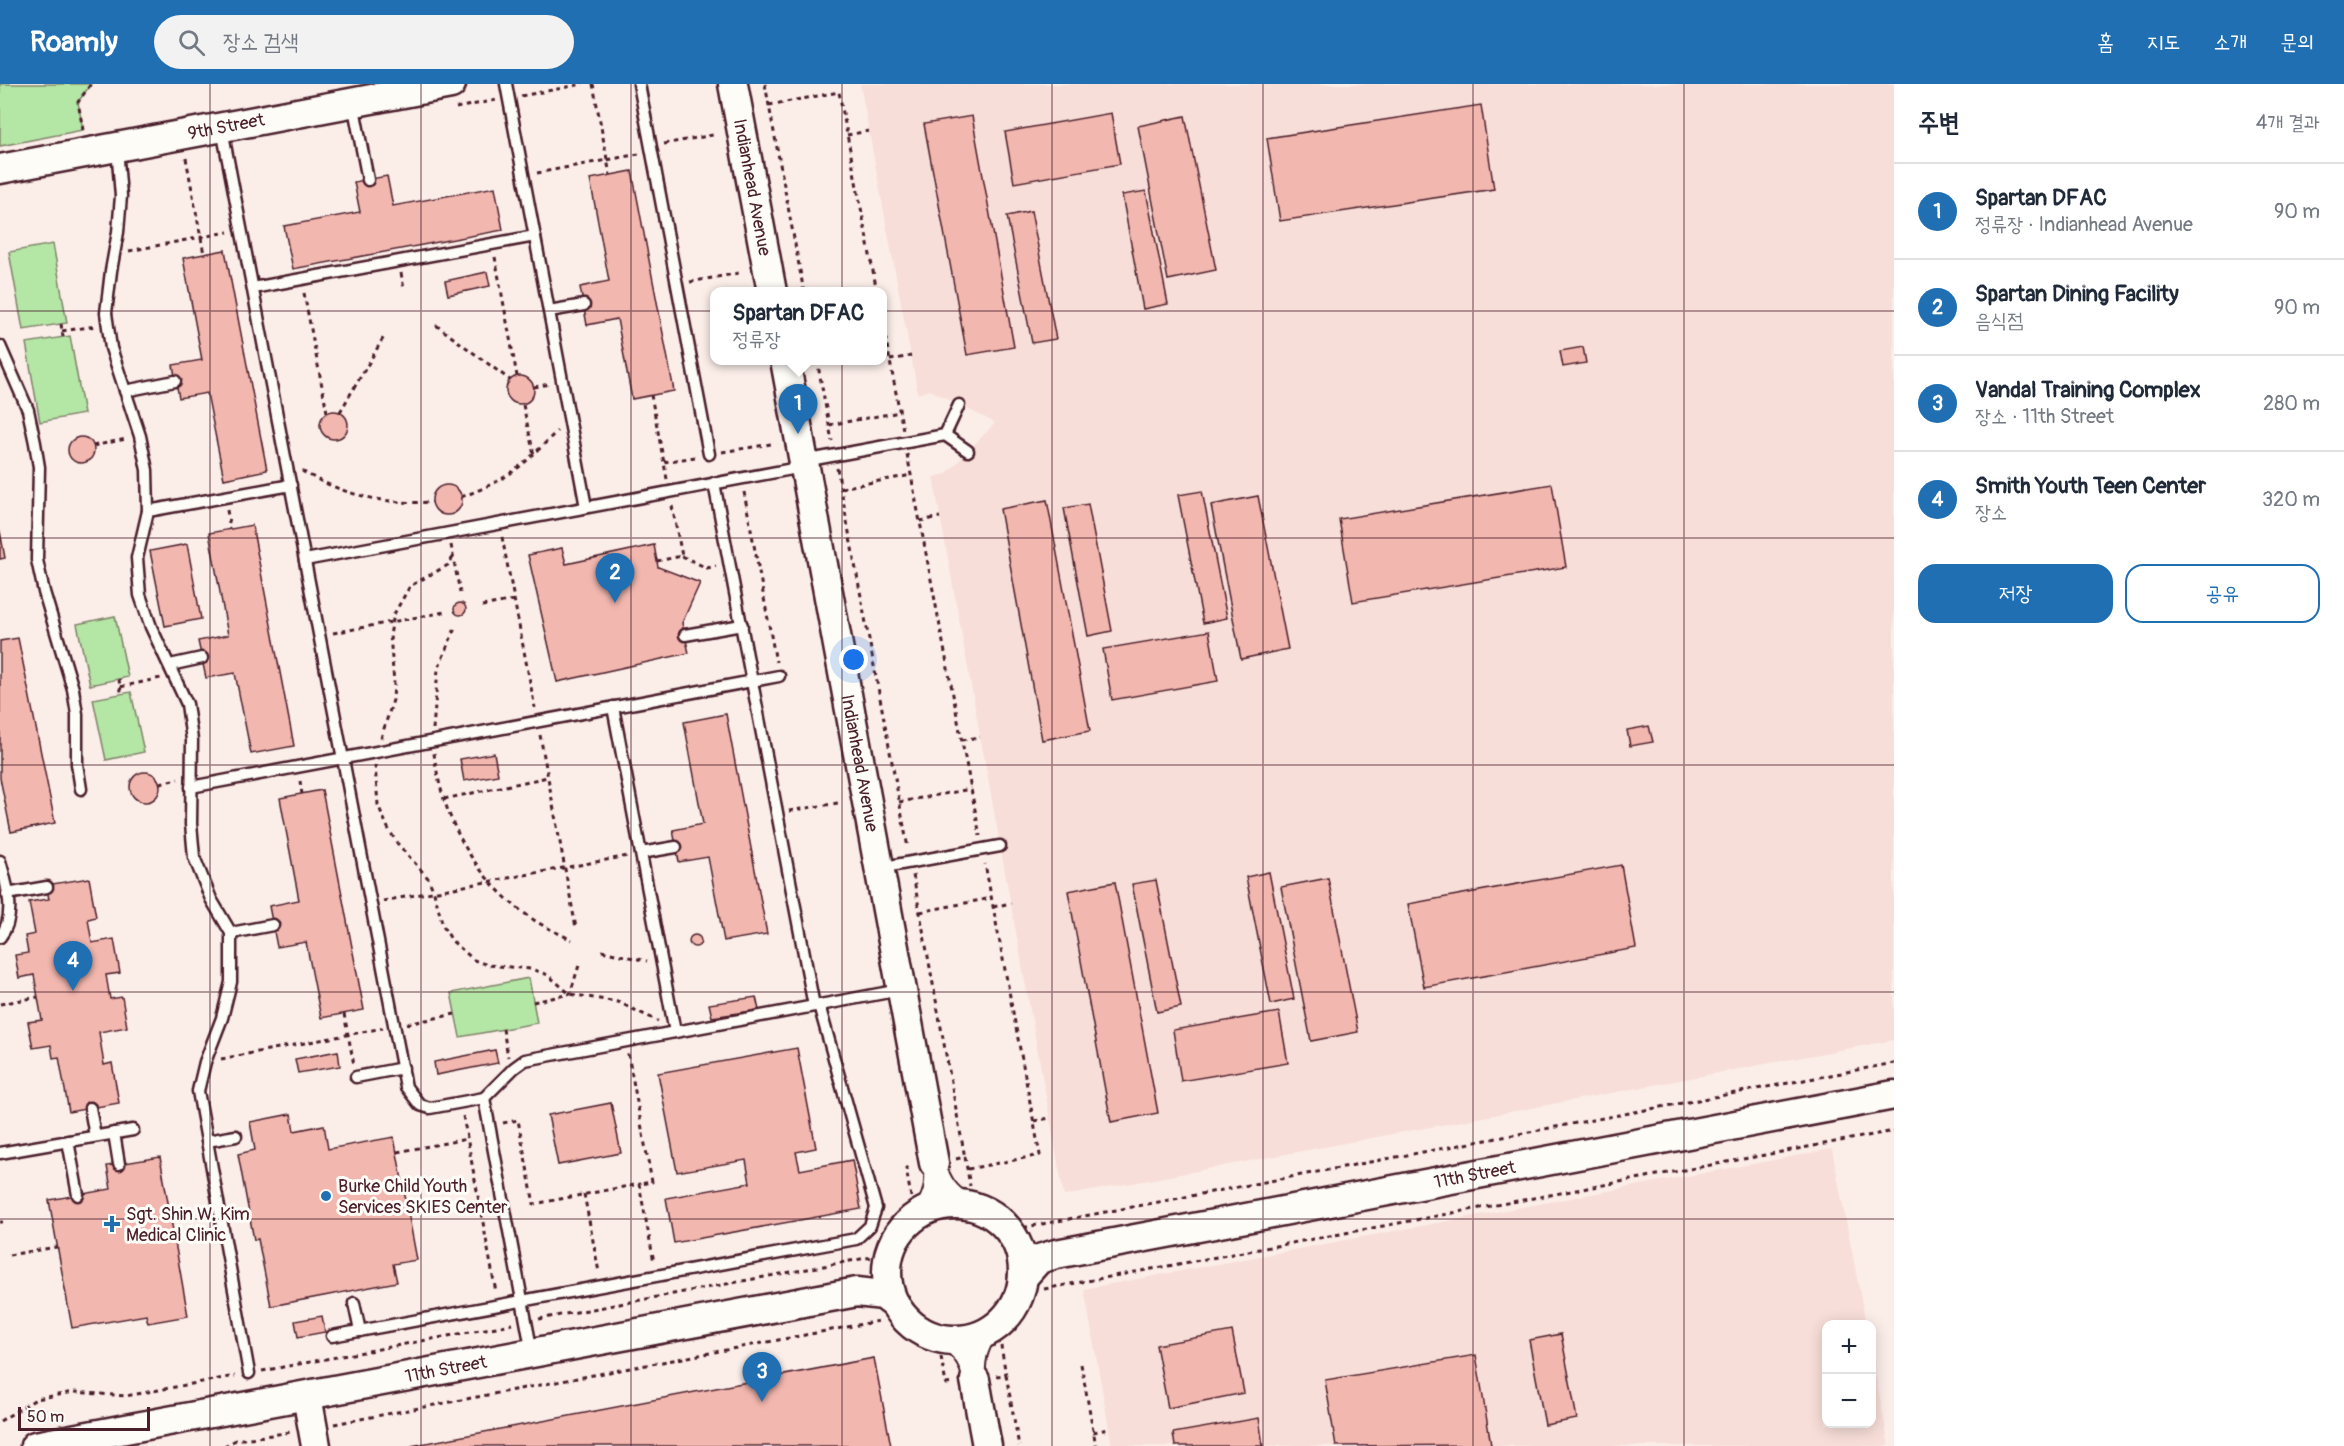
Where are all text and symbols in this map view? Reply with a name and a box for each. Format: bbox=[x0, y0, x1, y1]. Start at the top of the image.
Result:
search box bbox=[154, 15, 574, 69]
text: Roamly bbox=[30, 25, 118, 60]
icon: search bbox=[175, 26, 208, 59]
text: 장소 검색 bbox=[223, 28, 298, 56]
text: 홈 bbox=[2097, 29, 2114, 56]
text: 지도 bbox=[2147, 29, 2180, 56]
text: 소개 bbox=[2213, 29, 2247, 56]
text: 문의 bbox=[2280, 29, 2314, 56]
text: 주변 bbox=[1918, 107, 1960, 139]
street label: 9th Street bbox=[186, 108, 267, 145]
text: 4개 결과 bbox=[2256, 110, 2320, 135]
street label: Indianhead Avenue bbox=[728, 117, 776, 258]
text: Spartan DFAC bbox=[1975, 184, 2107, 212]
text: 1 bbox=[1934, 199, 1941, 224]
text: 90 m bbox=[2274, 199, 2320, 224]
text: 정류장 · Indianhead Avenue bbox=[1975, 212, 2193, 237]
text: Spartan Dining Facility bbox=[1975, 280, 2179, 308]
popup bbox=[710, 287, 887, 365]
text: 2 bbox=[1932, 295, 1943, 320]
text: 90 m bbox=[2274, 295, 2320, 320]
text: Spartan DFAC bbox=[733, 299, 864, 327]
text: 음식점 bbox=[1975, 308, 2023, 333]
text: 정류장 bbox=[733, 327, 781, 352]
text: Vandal Training Complex bbox=[1975, 376, 2201, 404]
pin: 1 bbox=[778, 384, 818, 434]
text: 3 bbox=[1932, 391, 1943, 416]
text: 280 m bbox=[2263, 391, 2320, 416]
text: 장소 · 11th Street bbox=[1975, 404, 2114, 429]
text: Smith Youth Teen Center bbox=[1975, 472, 2206, 500]
text: 4 bbox=[1932, 487, 1943, 512]
text: 320 m bbox=[2262, 487, 2320, 512]
text: 장소 bbox=[1975, 500, 2007, 525]
pin: 2 bbox=[596, 554, 634, 603]
button: 저장 bbox=[1918, 564, 2113, 623]
button: 공유 bbox=[2125, 564, 2320, 623]
your location bbox=[839, 645, 868, 674]
street label: Indianhead Avenue bbox=[835, 693, 883, 834]
pin: 4 bbox=[54, 942, 92, 991]
street label: 11th Street bbox=[1432, 1156, 1518, 1194]
place label: Burke Child Youth Services SKIES Center bbox=[338, 1175, 508, 1219]
marker: Burke Child Youth Services SKIES Center bbox=[319, 1189, 333, 1203]
place label: Sgt. Shin W. Kim Medical Clinic bbox=[126, 1203, 250, 1247]
marker: Sgt. Shin W. Kim Medical Clinic bbox=[103, 1215, 121, 1233]
map controls bbox=[1822, 1320, 1876, 1428]
button: + bbox=[1822, 1320, 1876, 1374]
street label: 11th Street bbox=[403, 1350, 489, 1388]
pin: 3 bbox=[742, 1352, 782, 1402]
button: − bbox=[1822, 1374, 1876, 1428]
scale bar bbox=[18, 1404, 150, 1432]
text: 50 m bbox=[27, 1407, 64, 1427]

